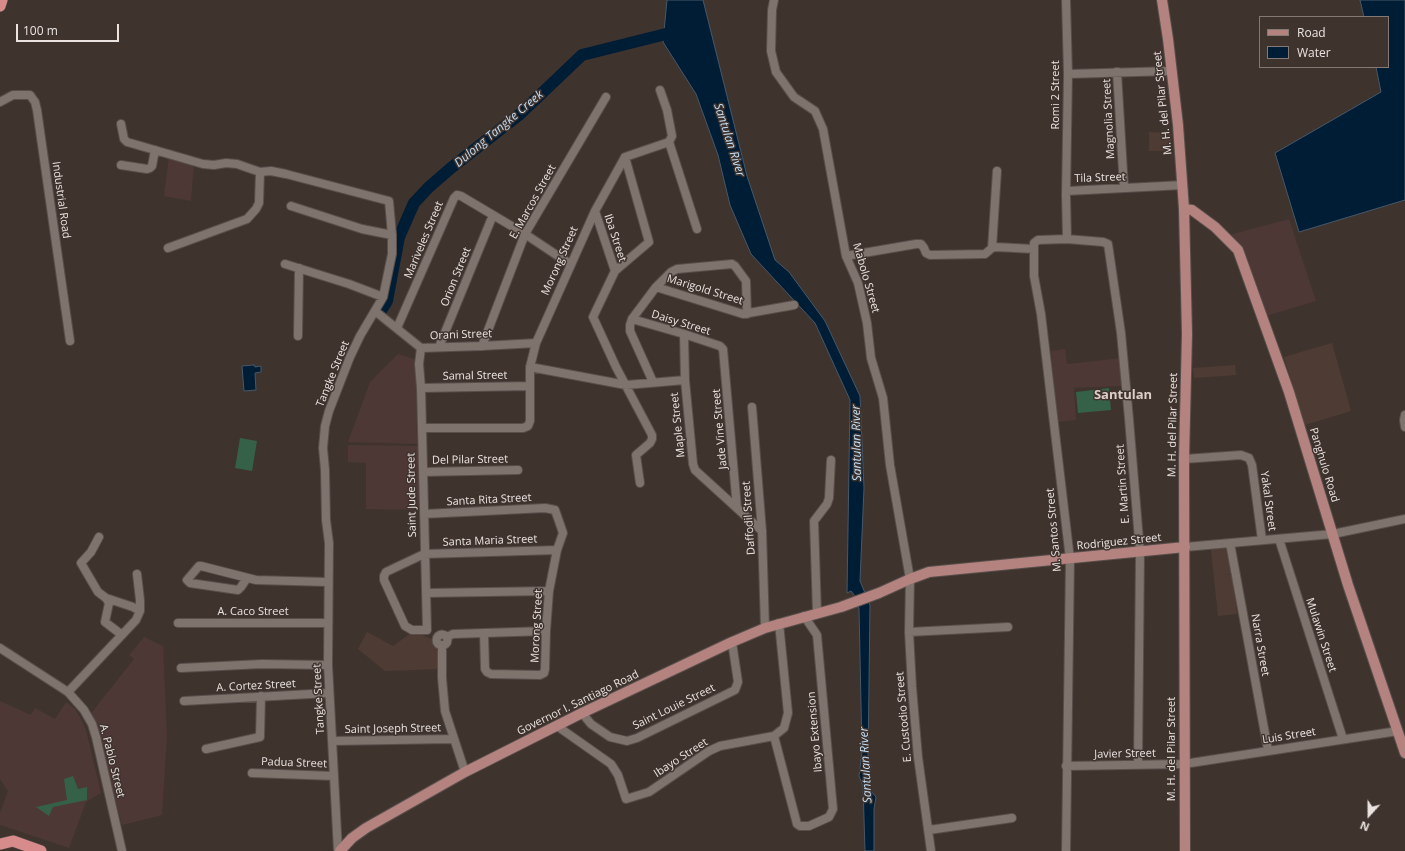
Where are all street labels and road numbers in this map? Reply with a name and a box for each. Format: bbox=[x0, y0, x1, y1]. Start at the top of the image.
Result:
street label: M. H. del Pilar Street bbox=[1151, 50, 1175, 156]
street label: Romi 2 Street bbox=[1049, 60, 1063, 130]
street label: Magnolia Street bbox=[1100, 78, 1118, 160]
street label: Industrial Road bbox=[49, 161, 73, 239]
street label: E. Marcos Street bbox=[507, 162, 559, 242]
street label: Tila Street bbox=[1074, 171, 1126, 185]
street label: Mariveles Street bbox=[402, 199, 446, 281]
street label: Iba Street bbox=[601, 212, 629, 264]
street label: Morong Street bbox=[539, 225, 581, 297]
street label: Mabolo Street bbox=[850, 241, 882, 315]
street label: Orion Street bbox=[438, 245, 474, 309]
street label: Marigold Street bbox=[665, 272, 745, 308]
street label: Daisy Street bbox=[650, 308, 712, 338]
street label: Orani Street bbox=[430, 327, 492, 343]
street label: Tangke Street bbox=[314, 339, 352, 409]
street label: Samal Street bbox=[442, 369, 508, 383]
street label: M. H. del Pilar Street bbox=[1165, 373, 1181, 477]
street label: Jade Vine Street bbox=[710, 388, 730, 470]
street label: Maple Street bbox=[668, 392, 688, 458]
street label: Panghulo Road bbox=[1306, 426, 1342, 504]
street label: E. Martin Street bbox=[1114, 444, 1132, 524]
street label: Saint Jude Street bbox=[405, 453, 419, 537]
street label: Del Pilar Street bbox=[432, 453, 508, 467]
street label: Yakal Street bbox=[1257, 470, 1279, 532]
street label: Daffodil Street bbox=[740, 481, 758, 555]
street label: M. Santos Street bbox=[1044, 488, 1064, 572]
street label: Santa Rita Street bbox=[446, 491, 532, 509]
street label: Rodriguez Street bbox=[1076, 531, 1162, 553]
street label: Santa Maria Street bbox=[442, 533, 538, 549]
street label: Morong Street bbox=[528, 589, 546, 663]
street label: Mulawin Street bbox=[1303, 596, 1339, 674]
street label: A. Caco Street bbox=[217, 605, 289, 619]
street label: Narra Street bbox=[1248, 613, 1272, 677]
street label: Tangke Street bbox=[311, 663, 327, 735]
street label: Governor I. Santiago Road bbox=[515, 668, 641, 738]
street label: E. Custodio Street bbox=[893, 671, 915, 763]
street label: A. Cortez Street bbox=[216, 677, 296, 695]
street label: Saint Louie Street bbox=[631, 681, 717, 733]
street label: Ibayo Extension bbox=[805, 691, 825, 773]
street label: M. H. del Pilar Street bbox=[1165, 697, 1179, 801]
street label: Saint Joseph Street bbox=[345, 722, 441, 736]
street label: A. Pablo Street bbox=[97, 723, 127, 799]
street label: Luis Street bbox=[1261, 725, 1317, 747]
street label: Ibayo Street bbox=[652, 736, 710, 780]
street label: Javier Street bbox=[1094, 747, 1156, 761]
street label: Padua Street bbox=[261, 755, 327, 771]

